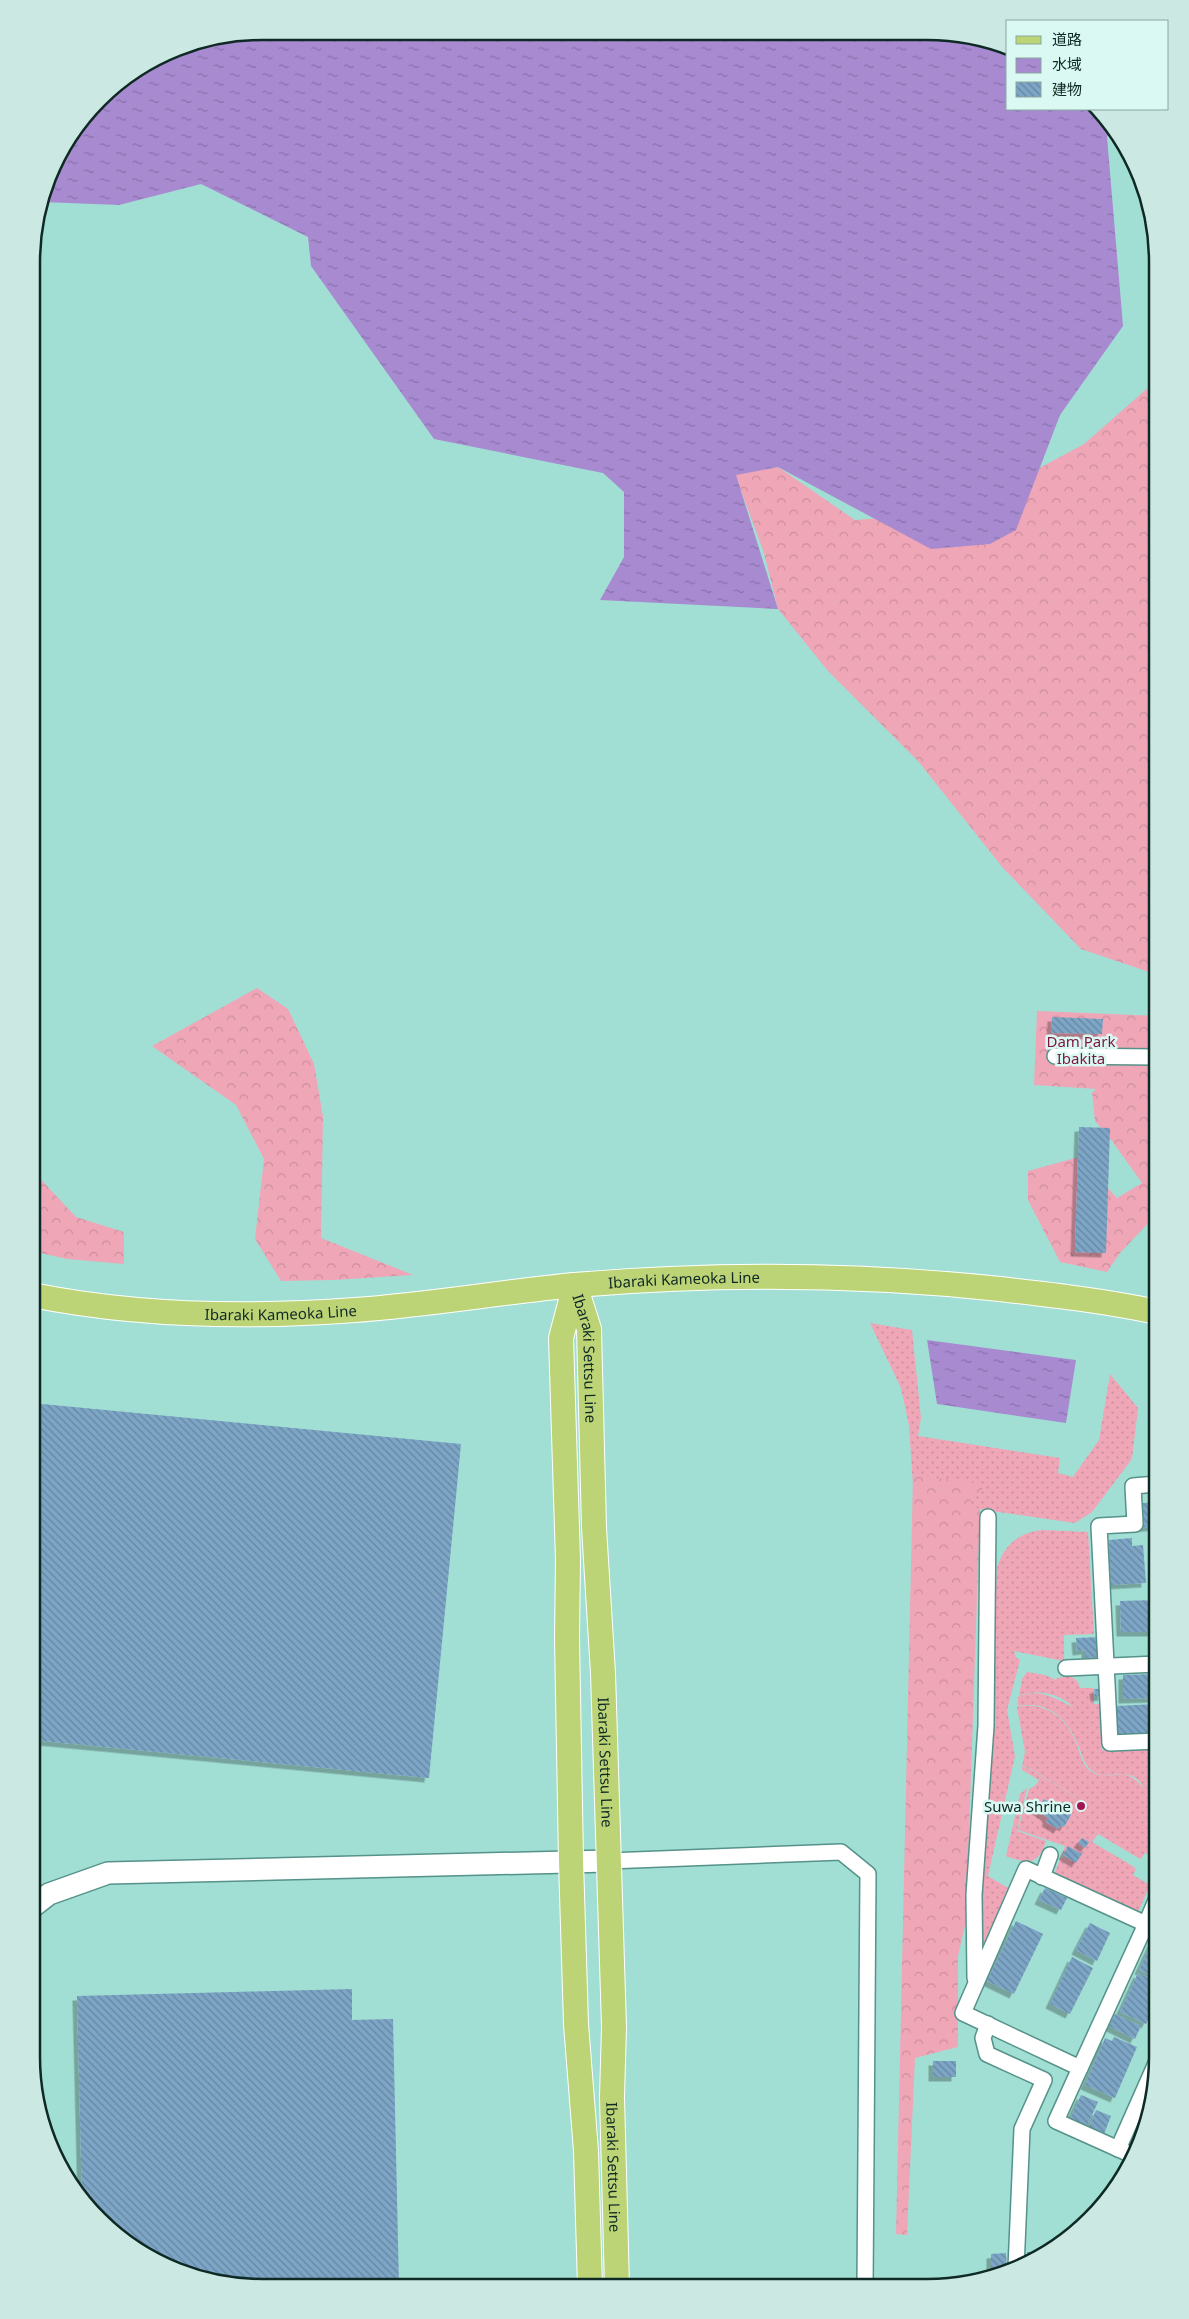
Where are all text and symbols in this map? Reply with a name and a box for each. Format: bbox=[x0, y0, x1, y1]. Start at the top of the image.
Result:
legend bbox=[1006, 20, 1169, 110]
text: 道路 bbox=[1052, 29, 1082, 49]
text: 水域 bbox=[1052, 54, 1082, 74]
text: 建物 bbox=[1052, 79, 1082, 99]
park label: Dam Park Ibakita bbox=[1047, 1031, 1116, 1068]
street label: Ibaraki Kameoka Line bbox=[607, 1267, 760, 1292]
street label: Ibaraki Settsu Line bbox=[568, 1291, 601, 1423]
street label: Ibaraki Kameoka Line bbox=[205, 1300, 357, 1324]
street label: Ibaraki Settsu Line bbox=[594, 1697, 618, 1828]
place label: Suwa Shrine bbox=[984, 1796, 1071, 1816]
marker: Suwa Shrine bbox=[1075, 1800, 1087, 1812]
street label: Ibaraki Settsu Line bbox=[602, 2102, 626, 2233]

